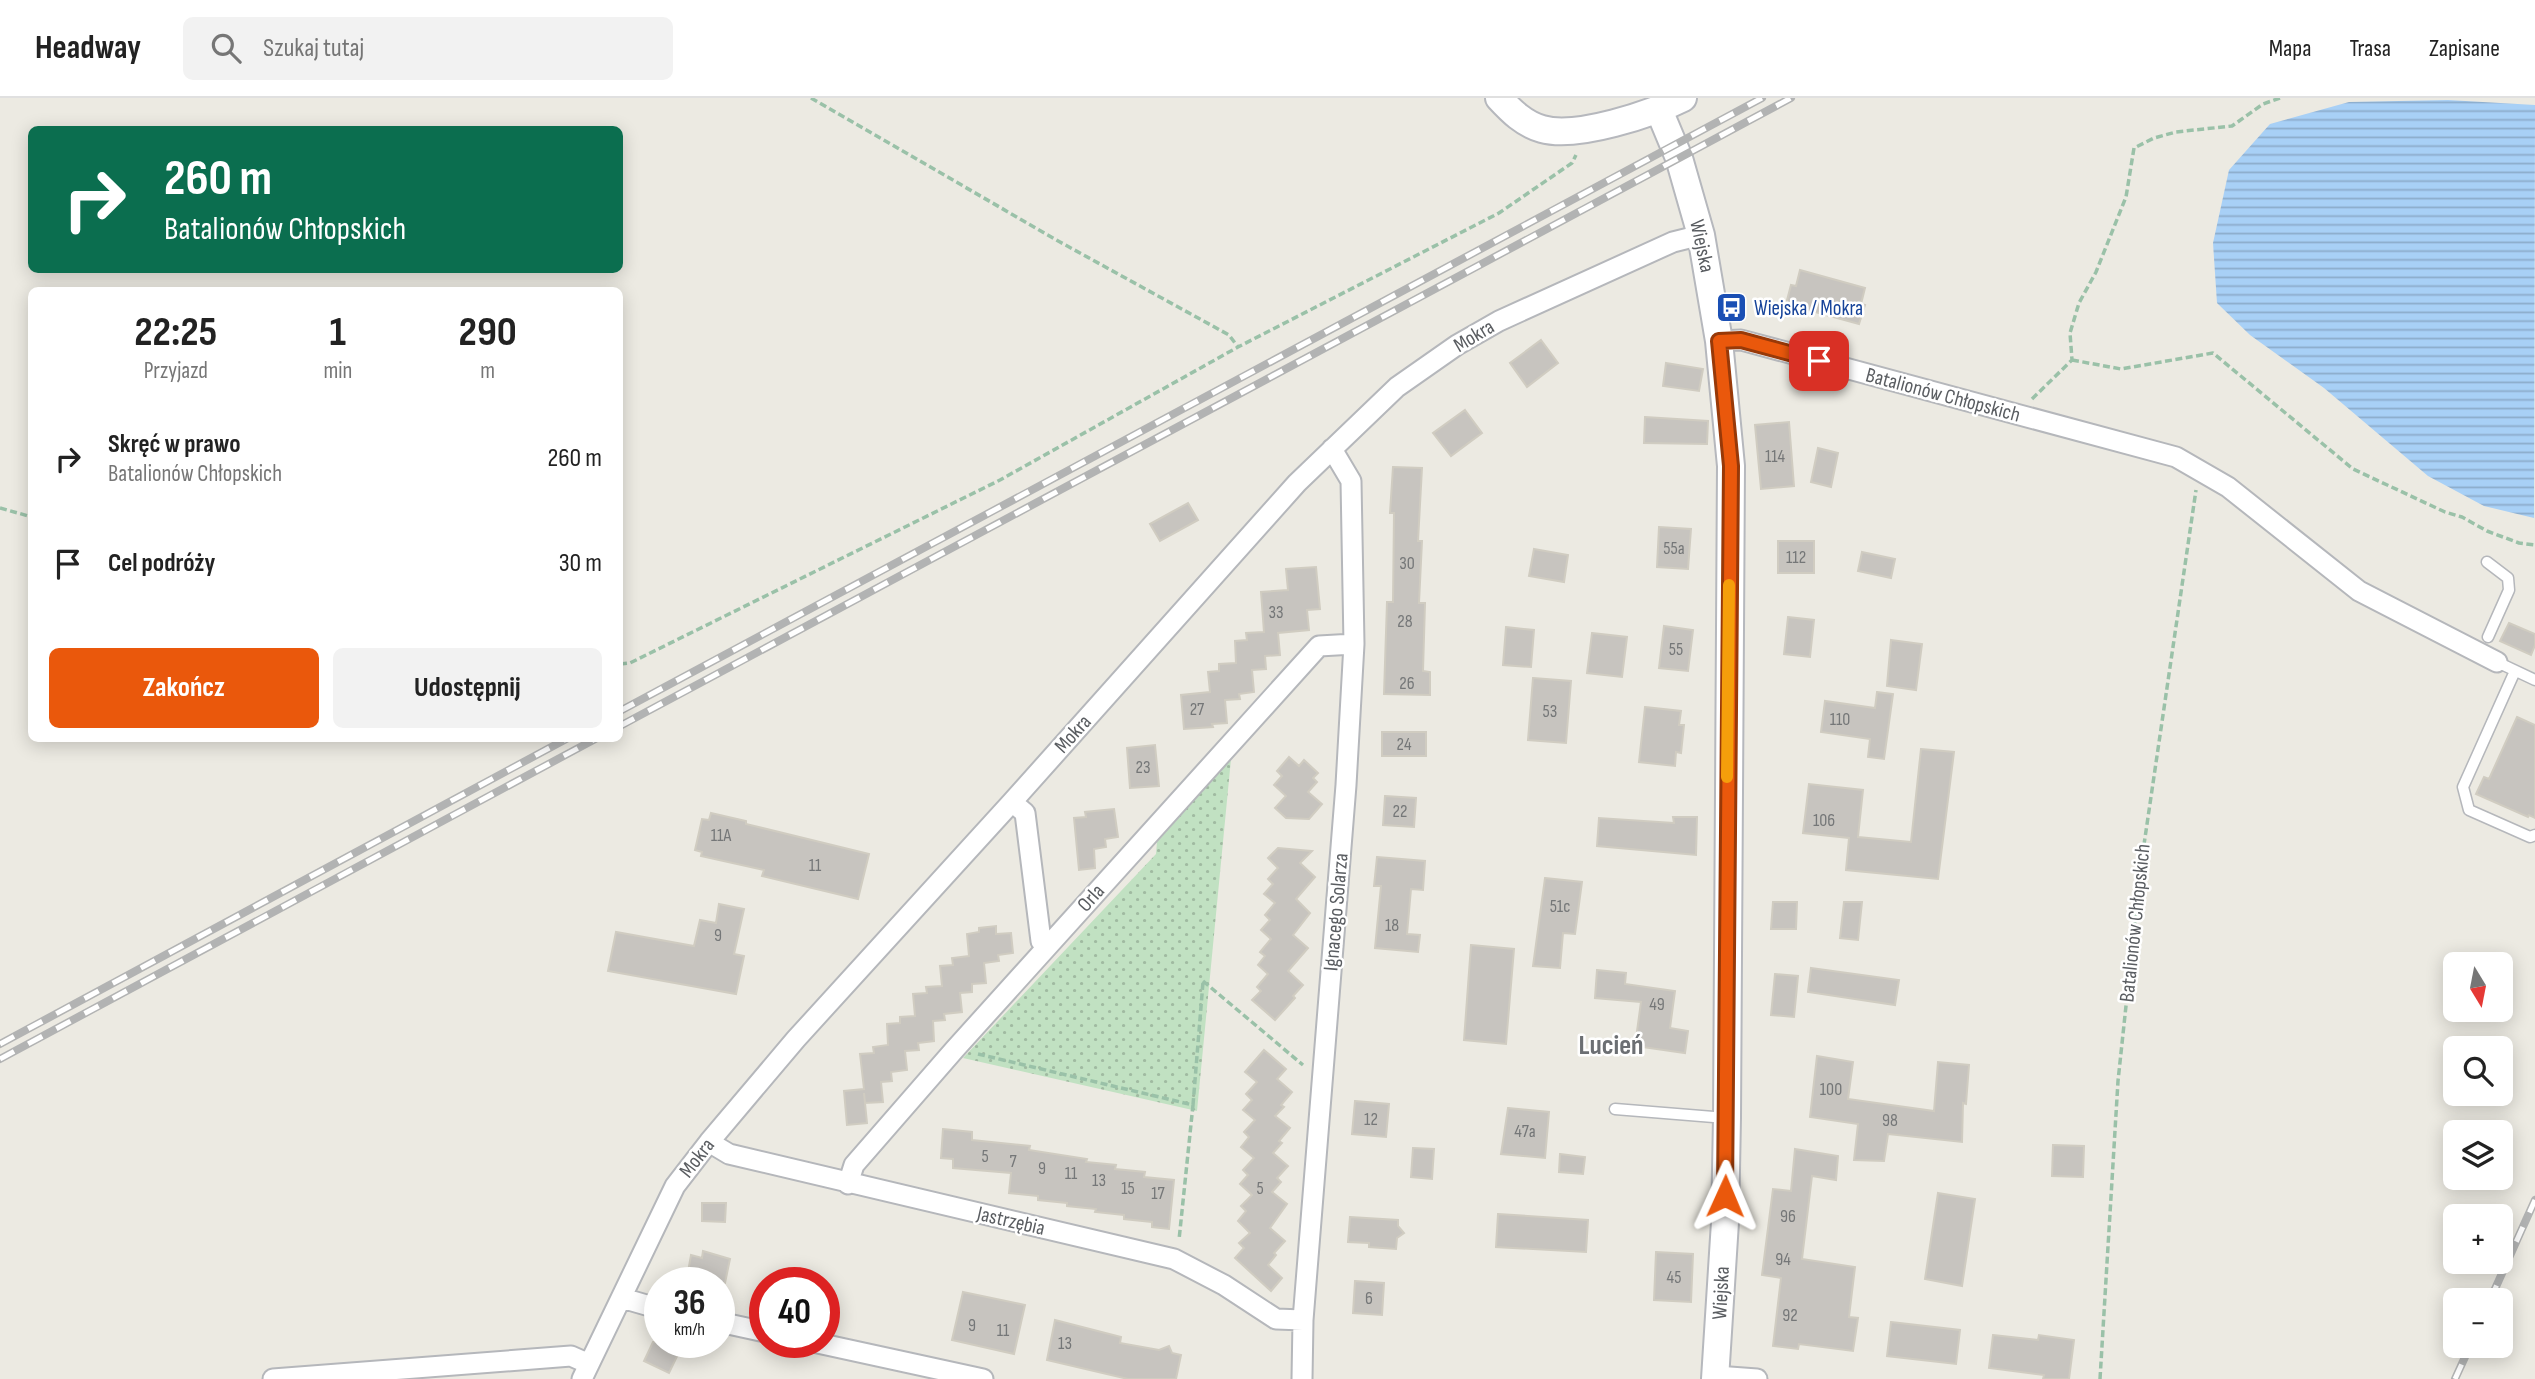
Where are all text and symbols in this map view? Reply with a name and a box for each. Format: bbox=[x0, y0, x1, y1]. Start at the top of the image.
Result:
search box bbox=[183, 17, 673, 80]
text: Headway bbox=[35, 28, 141, 68]
icon: search bbox=[207, 29, 245, 67]
text: Szukaj tutaj bbox=[263, 33, 364, 64]
text: Mapa bbox=[2269, 34, 2312, 63]
text: Trasa bbox=[2350, 34, 2391, 63]
text: Zapisane bbox=[2429, 34, 2500, 63]
text: 260 m bbox=[164, 150, 272, 209]
icon: right bbox=[49, 154, 140, 245]
text: Batalionów Chłopskich bbox=[164, 210, 406, 249]
street label: Wiejska bbox=[1684, 217, 1720, 275]
bus stop icon: Wiejska / Mokra bbox=[1714, 291, 1748, 325]
place label: Wiejska / Mokra bbox=[1754, 296, 1863, 321]
text: 22:25 bbox=[134, 307, 217, 358]
text: 1 bbox=[330, 307, 346, 358]
text: 290 bbox=[458, 307, 517, 358]
street label: Mokra bbox=[1449, 314, 1499, 358]
pin bbox=[1789, 331, 1849, 391]
icon: arrive bbox=[1800, 342, 1838, 380]
text: Przyjazd bbox=[144, 357, 208, 385]
text: min bbox=[323, 357, 352, 385]
text: m bbox=[480, 357, 495, 385]
street label: Batalionów Chłopskich bbox=[1863, 362, 2023, 428]
text: Skręć w prawo bbox=[108, 429, 241, 460]
icon: right bbox=[49, 440, 87, 478]
text: 260 m bbox=[547, 443, 602, 474]
house number: 114 bbox=[1765, 446, 1786, 467]
text: Batalionów Chłopskich bbox=[108, 460, 282, 488]
house number: 55a bbox=[1663, 538, 1685, 559]
icon: arrive bbox=[49, 545, 87, 583]
house number: 112 bbox=[1786, 547, 1806, 568]
text: Cel podróży bbox=[108, 548, 215, 579]
text: 30 m bbox=[559, 548, 602, 579]
house number: 30 bbox=[1399, 553, 1415, 574]
house number: 33 bbox=[1268, 602, 1284, 623]
house number: 28 bbox=[1397, 611, 1413, 632]
house number: 55 bbox=[1669, 639, 1683, 660]
button: Zakończ bbox=[49, 648, 319, 728]
button: Udostępnij bbox=[333, 648, 602, 728]
house number: 26 bbox=[1399, 673, 1415, 694]
house number: 27 bbox=[1190, 699, 1205, 720]
house number: 53 bbox=[1543, 701, 1557, 722]
house number: 110 bbox=[1830, 709, 1850, 730]
street label: Mokra bbox=[1049, 710, 1097, 758]
house number: 24 bbox=[1397, 734, 1412, 755]
house number: 23 bbox=[1136, 757, 1151, 778]
house number: 22 bbox=[1393, 801, 1407, 822]
house number: 106 bbox=[1813, 810, 1835, 831]
house number: 11A bbox=[711, 825, 732, 846]
street label: Batalionów Chłopskich bbox=[2114, 843, 2156, 1003]
street label: Ignacego Solarza bbox=[1318, 852, 1354, 972]
house number: 11 bbox=[809, 855, 822, 876]
street label: Orla bbox=[1072, 879, 1110, 917]
house number: 51c bbox=[1550, 896, 1570, 917]
house number: 18 bbox=[1385, 915, 1399, 936]
house number: 9 bbox=[714, 925, 722, 946]
north arrow bbox=[2443, 952, 2513, 1022]
map controls bbox=[2443, 952, 2513, 1358]
house number: 49 bbox=[1649, 994, 1665, 1015]
district label: Lucień bbox=[1578, 1029, 1644, 1062]
button: search bbox=[2443, 1036, 2513, 1106]
house number: 100 bbox=[1820, 1079, 1842, 1100]
house number: 12 bbox=[1364, 1109, 1378, 1130]
house number: 98 bbox=[1882, 1110, 1898, 1131]
button: layers bbox=[2443, 1120, 2513, 1190]
house number: 47a bbox=[1514, 1121, 1536, 1142]
street label: Mokra bbox=[674, 1133, 720, 1183]
house number: 5 bbox=[981, 1146, 989, 1167]
house number: 7 bbox=[1009, 1151, 1017, 1172]
house number: 9 bbox=[1038, 1158, 1046, 1179]
position arrow bbox=[1688, 1159, 1762, 1233]
house number: 11 bbox=[1065, 1163, 1078, 1184]
house number: 13 bbox=[1092, 1170, 1106, 1191]
house number: 15 bbox=[1121, 1178, 1135, 1199]
house number: 5 bbox=[1256, 1178, 1264, 1199]
house number: 17 bbox=[1151, 1183, 1166, 1204]
street label: Jastrzębia bbox=[974, 1201, 1047, 1241]
button: + bbox=[2443, 1204, 2513, 1274]
house number: 96 bbox=[1780, 1206, 1796, 1227]
house number: 94 bbox=[1775, 1249, 1791, 1270]
street label: Wiejska bbox=[1707, 1266, 1735, 1320]
speed limit sign: 40 bbox=[749, 1267, 840, 1358]
house number: 45 bbox=[1667, 1267, 1681, 1288]
text: 36 bbox=[673, 1282, 706, 1325]
house number: 6 bbox=[1365, 1288, 1373, 1309]
button: − bbox=[2443, 1288, 2513, 1358]
house number: 92 bbox=[1782, 1305, 1798, 1326]
house number: 9 bbox=[968, 1315, 976, 1336]
text: km/h bbox=[674, 1319, 705, 1340]
house number: 11 bbox=[997, 1320, 1010, 1341]
house number: 13 bbox=[1058, 1333, 1072, 1354]

